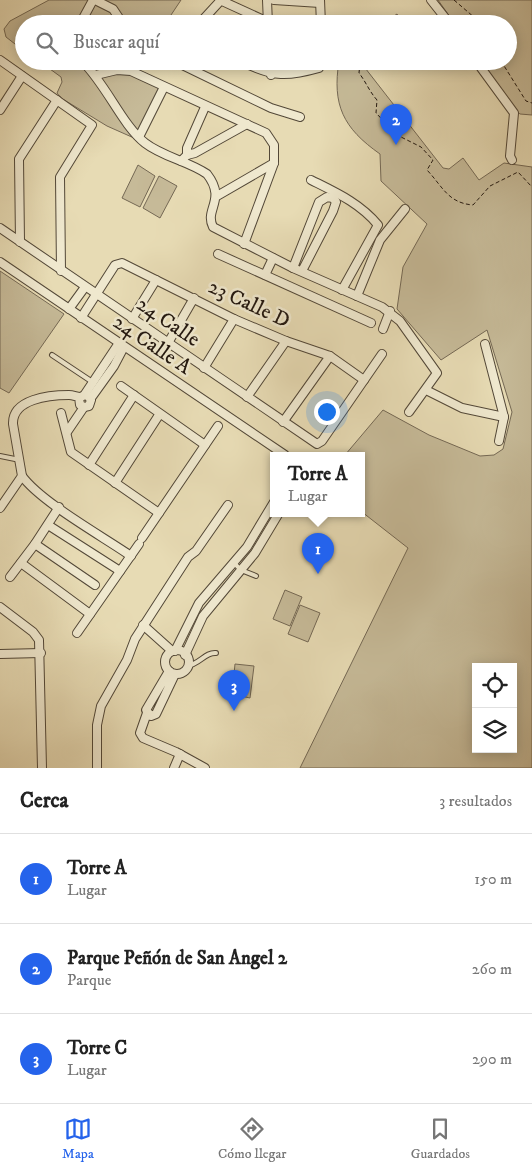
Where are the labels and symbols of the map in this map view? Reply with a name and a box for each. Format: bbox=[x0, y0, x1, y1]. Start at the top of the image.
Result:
pin: 2 bbox=[380, 104, 412, 145]
street label: 23 Calle D bbox=[204, 274, 294, 334]
street label: 24 Calle bbox=[131, 291, 205, 353]
street label: 24 Calle A bbox=[108, 309, 197, 381]
your location bbox=[314, 399, 340, 425]
pin: 1 bbox=[302, 533, 334, 574]
pin: 3 bbox=[218, 670, 250, 711]

